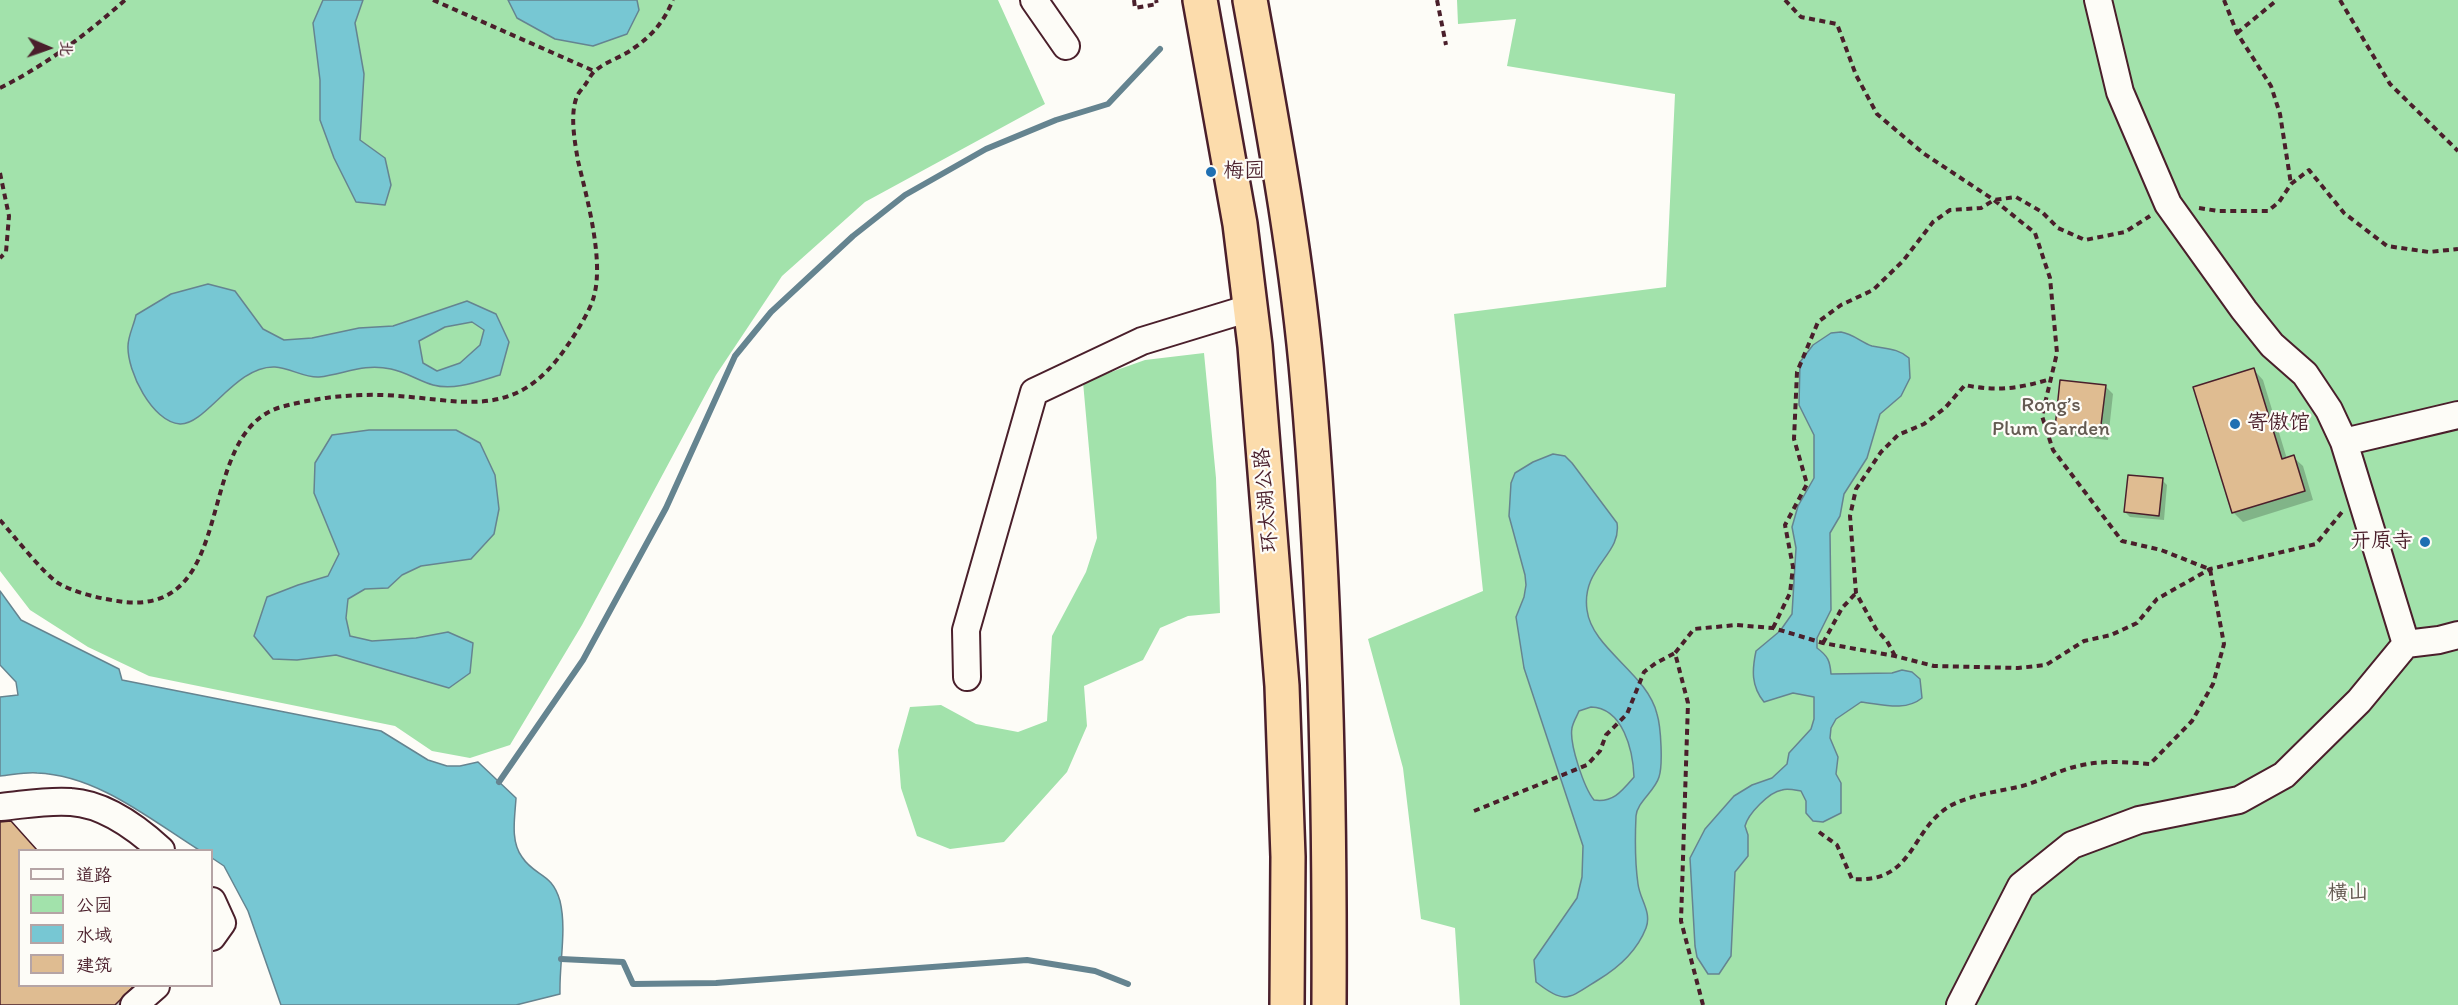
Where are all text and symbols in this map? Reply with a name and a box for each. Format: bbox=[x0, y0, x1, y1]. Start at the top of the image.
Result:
north arrow bbox=[18, 18, 78, 78]
text: 北 bbox=[57, 40, 76, 57]
place label: 梅园 bbox=[1223, 159, 1265, 185]
marker: 梅园 bbox=[1204, 165, 1218, 179]
park label: Rong’s Plum Garden bbox=[1992, 393, 2110, 443]
place label: 寄傲馆 bbox=[2247, 411, 2310, 437]
marker: 寄傲馆 bbox=[2228, 417, 2242, 431]
street label: 环太湖公路 bbox=[1250, 447, 1284, 553]
place label: 开原寺 bbox=[2350, 529, 2413, 555]
marker: 开原寺 bbox=[2418, 535, 2432, 549]
legend bbox=[18, 849, 213, 987]
text: 道路 bbox=[76, 864, 112, 886]
park label: 横山 bbox=[2327, 881, 2369, 907]
text: 公园 bbox=[76, 894, 112, 916]
text: 水域 bbox=[76, 924, 112, 946]
text: 建筑 bbox=[76, 954, 112, 976]

